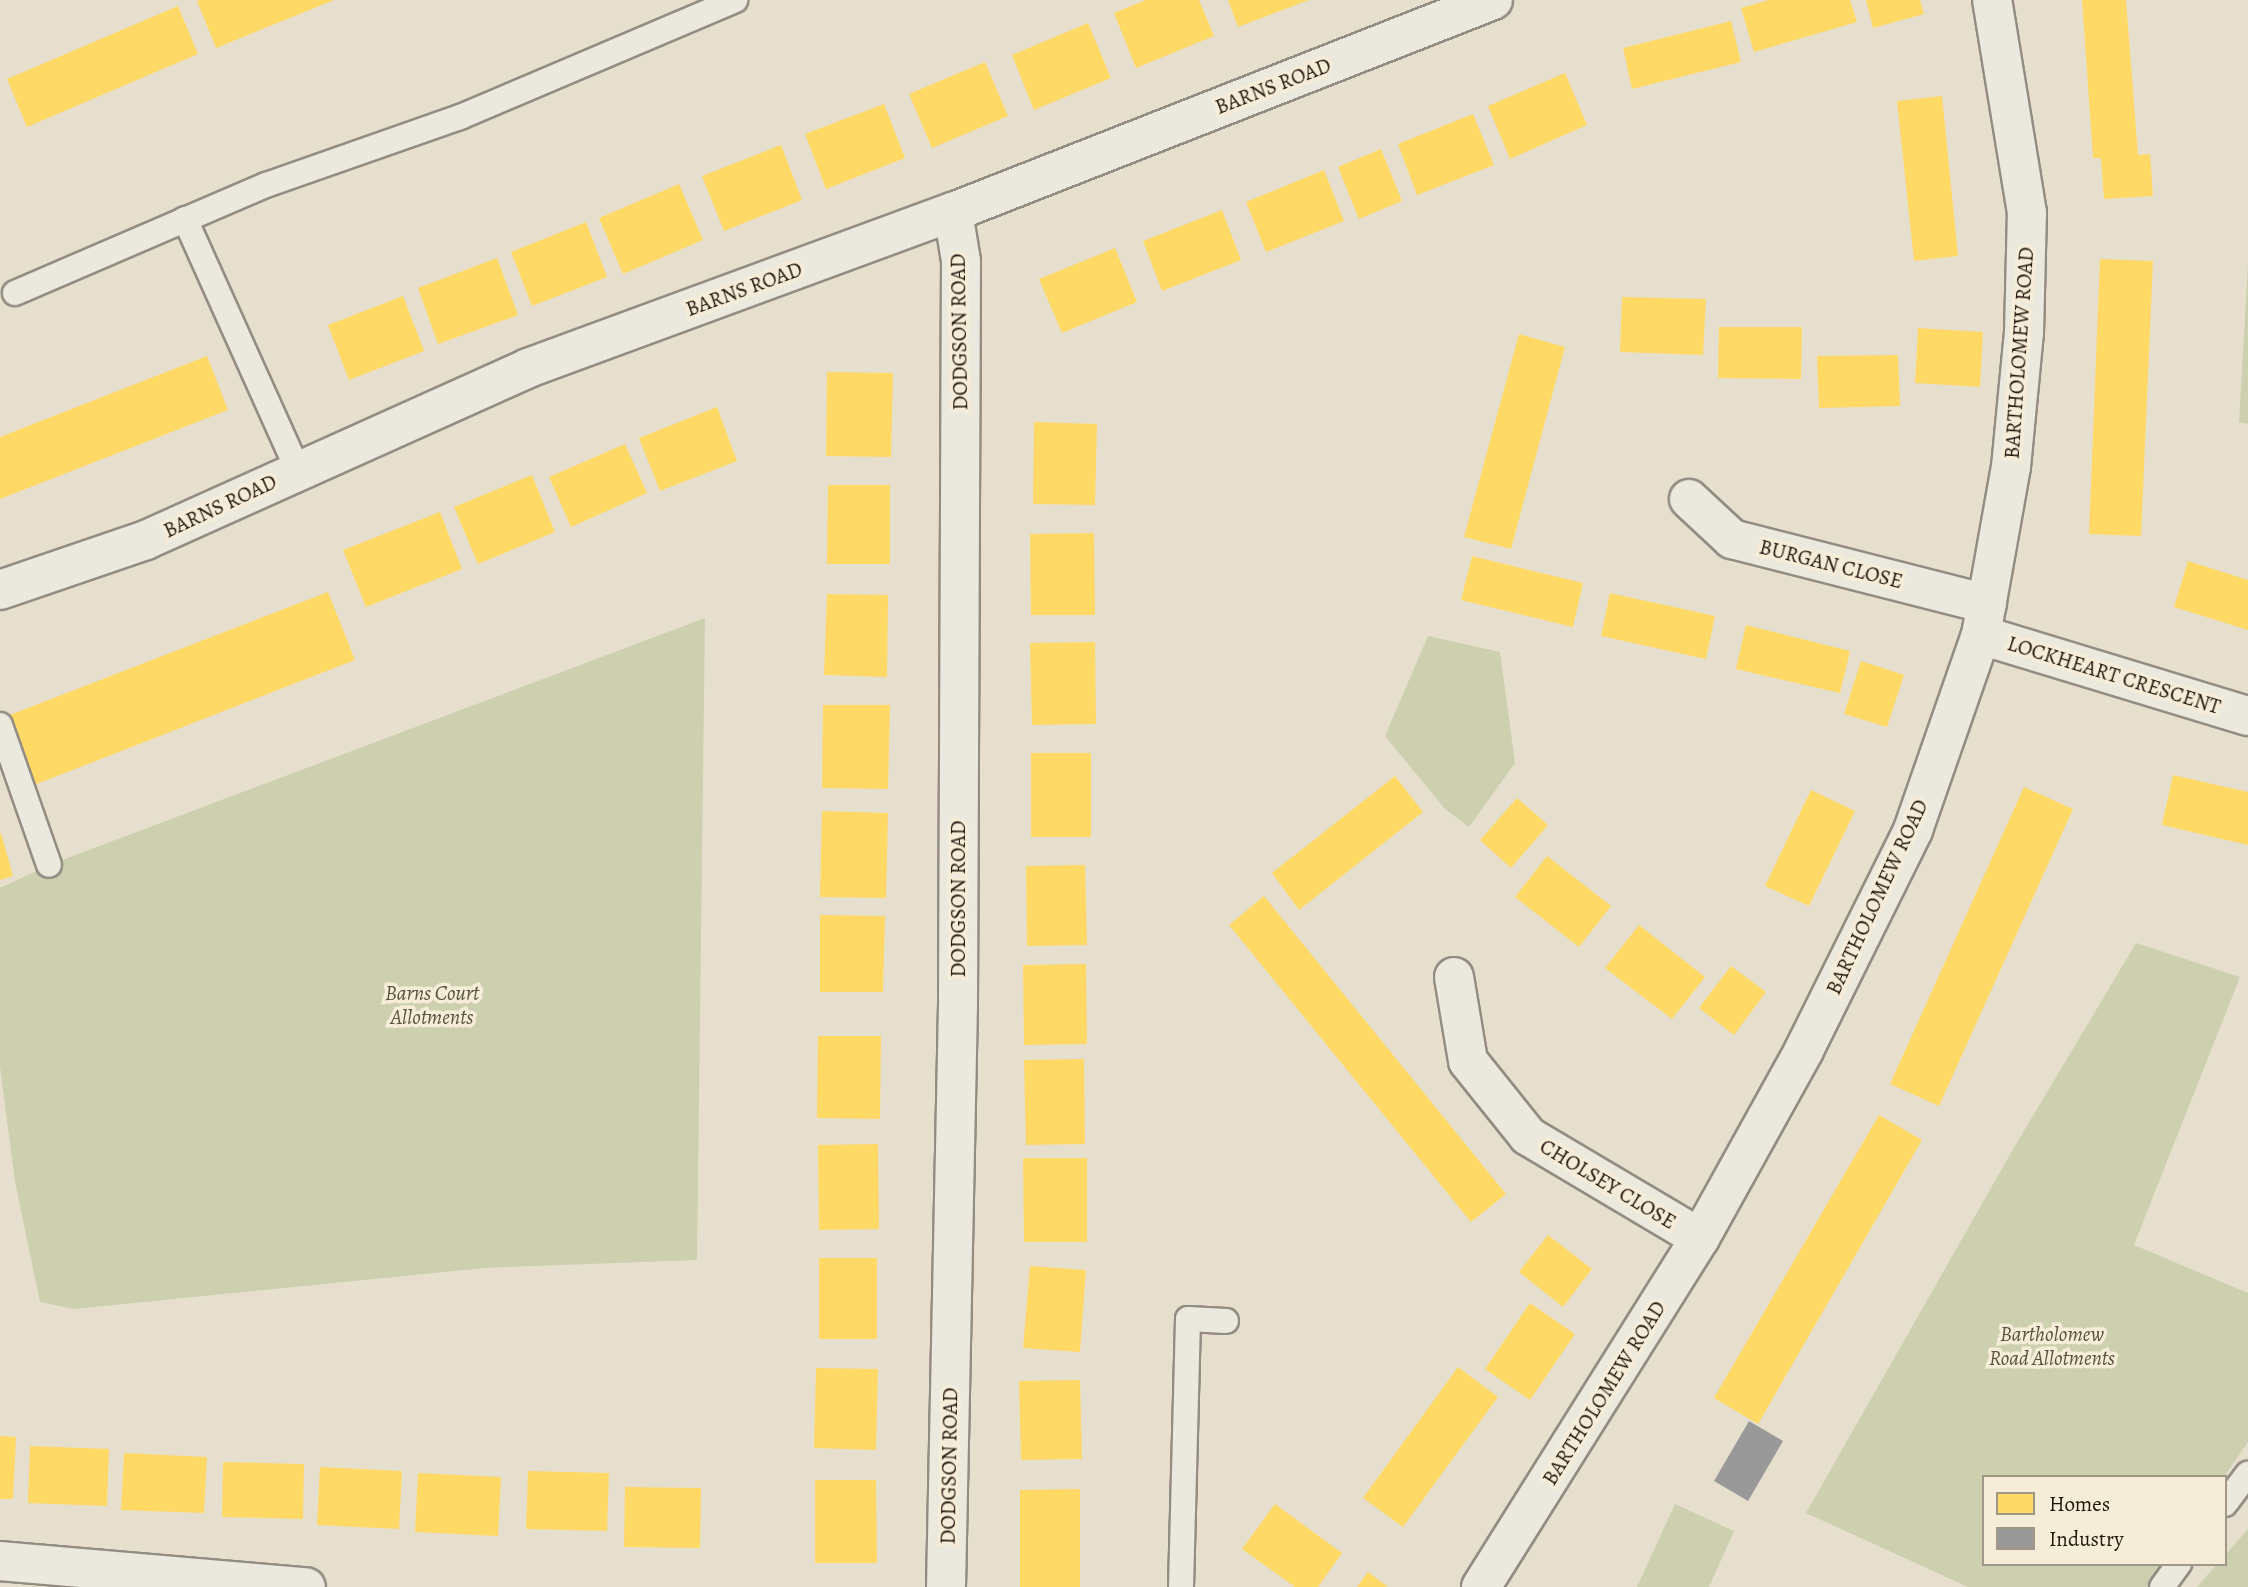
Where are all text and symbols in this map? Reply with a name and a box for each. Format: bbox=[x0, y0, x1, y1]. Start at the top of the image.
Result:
street label: BARNS ROAD bbox=[1212, 52, 1334, 120]
street label: BARTHOLOMEW ROAD bbox=[1999, 246, 2039, 460]
street label: DODGSON ROAD bbox=[945, 253, 973, 411]
street label: BARNS ROAD bbox=[682, 256, 806, 322]
street label: BARNS ROAD bbox=[159, 469, 281, 543]
street label: BURGAN CLOSE bbox=[1757, 534, 1905, 594]
street label: LOCKHEART CRESCENT bbox=[2004, 631, 2224, 719]
street label: BARTHOLOMEW ROAD bbox=[1821, 795, 1933, 999]
street label: DODGSON ROAD bbox=[945, 821, 971, 977]
park label: Barns Court Allotments bbox=[385, 980, 479, 1030]
street label: CHOLSEY CLOSE bbox=[1535, 1133, 1681, 1235]
street label: BARTHOLOMEW ROAD bbox=[1537, 1296, 1671, 1490]
park label: Bartholomew Road Allotments bbox=[1989, 1321, 2115, 1371]
street label: DODGSON ROAD bbox=[935, 1387, 963, 1545]
legend bbox=[1982, 1475, 2227, 1566]
text: Homes bbox=[2049, 1490, 2110, 1518]
text: Industry bbox=[2049, 1525, 2124, 1553]

